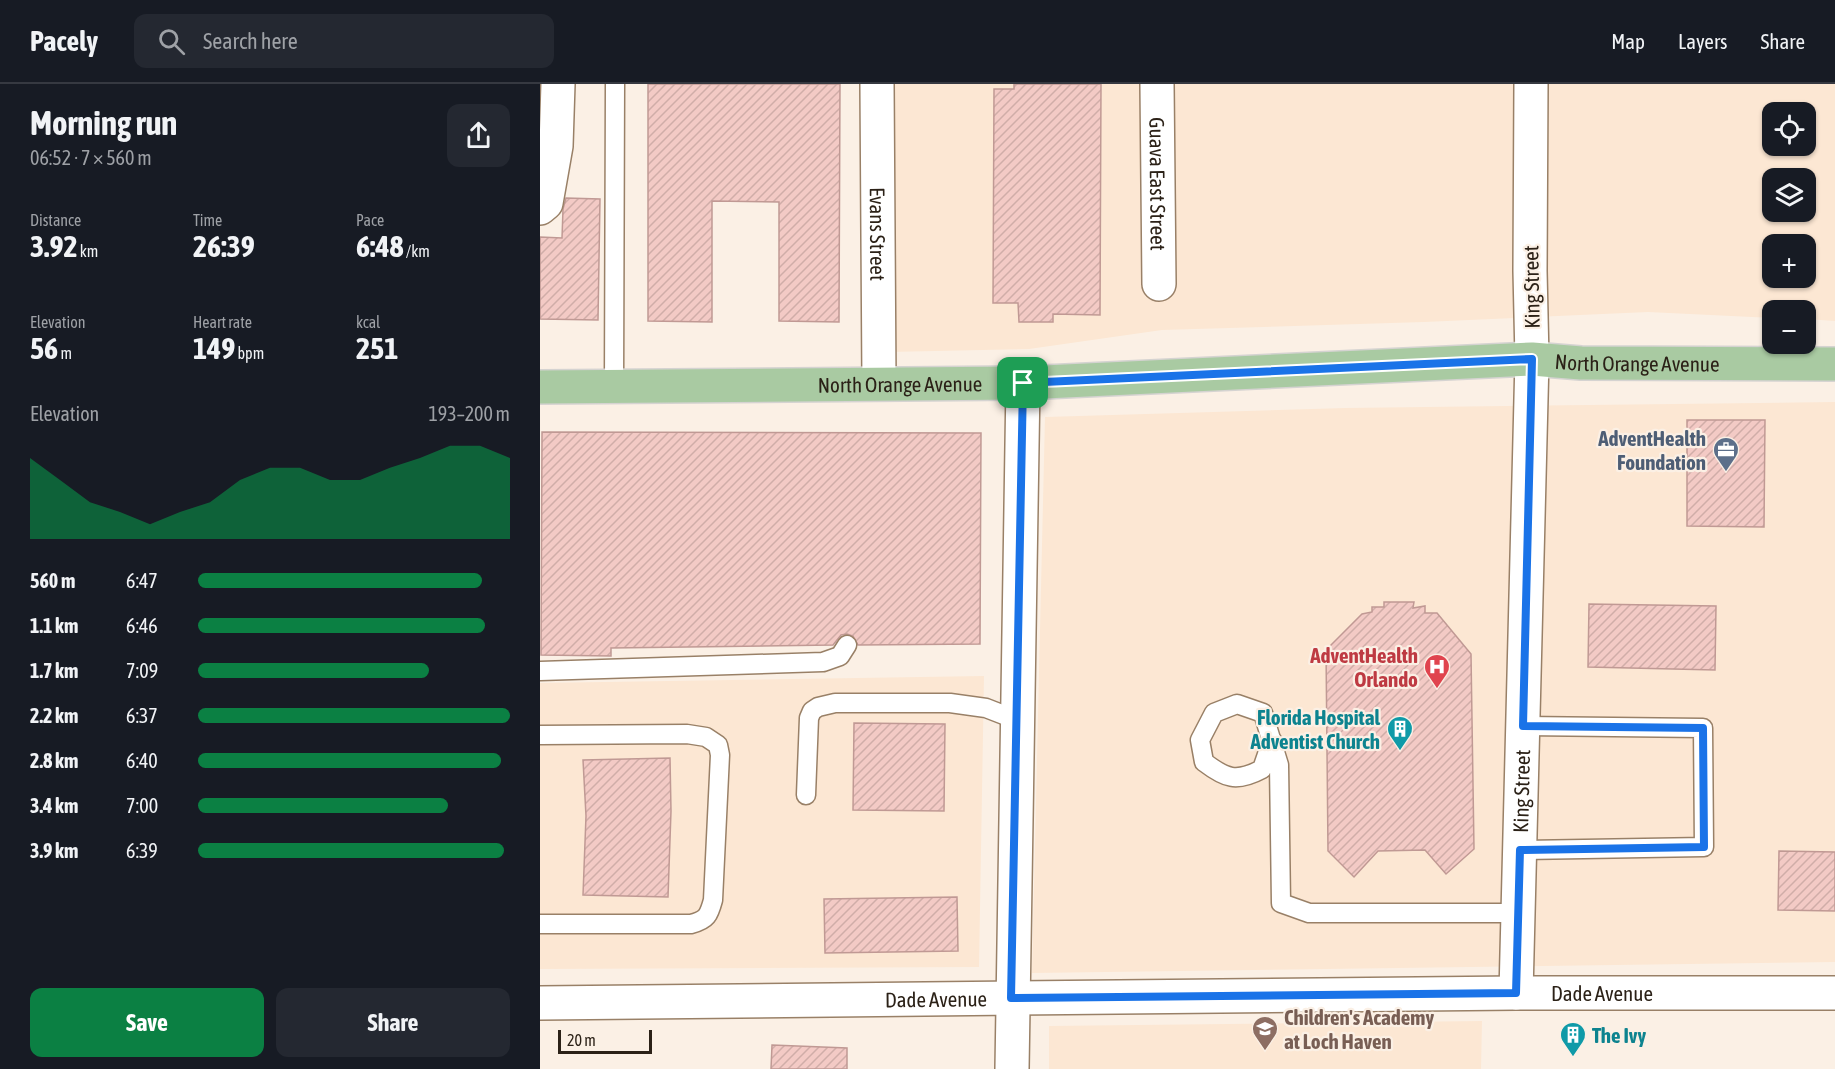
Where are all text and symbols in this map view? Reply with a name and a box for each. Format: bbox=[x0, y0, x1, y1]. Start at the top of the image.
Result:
search box bbox=[134, 14, 554, 68]
text: Pacely bbox=[30, 25, 98, 57]
icon: search bbox=[155, 25, 188, 58]
text: Search here bbox=[203, 28, 298, 54]
text: Map bbox=[1611, 29, 1645, 53]
text: Layers bbox=[1678, 29, 1728, 53]
text: Share bbox=[1761, 29, 1805, 53]
map controls bbox=[1762, 102, 1816, 354]
button: locate bbox=[1762, 102, 1816, 156]
text: Morning run bbox=[30, 104, 177, 142]
button: share bbox=[447, 104, 510, 167]
street label: Guava East Street bbox=[1145, 117, 1171, 251]
text: 06:52 · 7 × 560 m bbox=[30, 146, 152, 169]
button: layers bbox=[1762, 168, 1816, 222]
street label: Evans Street bbox=[866, 187, 890, 281]
text: Distance bbox=[30, 211, 81, 229]
text: Time bbox=[193, 211, 222, 229]
text: Pace bbox=[356, 211, 384, 229]
text: 3.92 bbox=[30, 229, 78, 263]
text: 26:39 bbox=[193, 229, 255, 263]
text: 6:48 bbox=[356, 229, 404, 263]
button: + bbox=[1762, 234, 1816, 288]
text: km bbox=[78, 242, 98, 260]
text: /km bbox=[404, 242, 430, 260]
street label: King Street bbox=[1518, 245, 1544, 329]
button: − bbox=[1762, 300, 1816, 354]
text: Elevation bbox=[30, 313, 85, 331]
text: Heart rate bbox=[193, 313, 252, 331]
text: kcal bbox=[356, 313, 380, 331]
text: 56 bbox=[30, 331, 58, 365]
text: 149 bbox=[193, 331, 235, 365]
text: 251 bbox=[356, 331, 398, 365]
text: m bbox=[58, 344, 72, 362]
text: bpm bbox=[235, 344, 264, 362]
street label: North Orange Avenue bbox=[1554, 349, 1720, 376]
pin bbox=[997, 357, 1048, 408]
icon: arrive bbox=[1006, 366, 1039, 399]
street label: North Orange Avenue bbox=[818, 371, 982, 397]
text: Elevation bbox=[30, 402, 99, 425]
text: 193–200 m bbox=[428, 402, 510, 425]
place label: AdventHealth Foundation bbox=[1597, 426, 1706, 474]
office icon: AdventHealth Foundation bbox=[1711, 435, 1741, 473]
text: 560 m bbox=[30, 569, 75, 592]
text: 6:47 bbox=[126, 569, 158, 592]
text: 1.1 km bbox=[30, 614, 78, 637]
text: 6:46 bbox=[126, 614, 158, 637]
place label: AdventHealth Orlando bbox=[1309, 643, 1418, 691]
hospital icon: AdventHealth Orlando bbox=[1422, 652, 1452, 690]
text: 1.7 km bbox=[30, 659, 78, 682]
text: 7:09 bbox=[126, 659, 158, 682]
text: 2.2 km bbox=[30, 704, 78, 727]
text: 6:37 bbox=[126, 704, 158, 727]
place label: Florida Hospital Adventist Church bbox=[1249, 705, 1380, 753]
building icon: Florida Hospital Adventist Church bbox=[1385, 714, 1415, 752]
text: 2.8 km bbox=[30, 749, 78, 772]
text: 6:40 bbox=[126, 749, 158, 772]
street label: King Street bbox=[1508, 749, 1534, 833]
text: 3.4 km bbox=[30, 794, 78, 817]
text: 7:00 bbox=[126, 794, 158, 817]
text: 3.9 km bbox=[30, 839, 78, 862]
text: 6:39 bbox=[126, 839, 158, 862]
street label: Dade Avenue bbox=[1551, 981, 1653, 1005]
street label: Dade Avenue bbox=[885, 986, 987, 1011]
button: Save bbox=[30, 988, 264, 1057]
button: Share bbox=[276, 988, 510, 1057]
place label: Children's Academy at Loch Haven bbox=[1284, 1005, 1434, 1053]
school or university icon: Children's Academy at Loch Haven bbox=[1250, 1014, 1280, 1052]
building icon: The Ivy bbox=[1558, 1020, 1588, 1058]
place label: The Ivy bbox=[1592, 1023, 1646, 1047]
scale bar bbox=[558, 1027, 652, 1054]
text: 20 m bbox=[567, 1031, 596, 1049]

